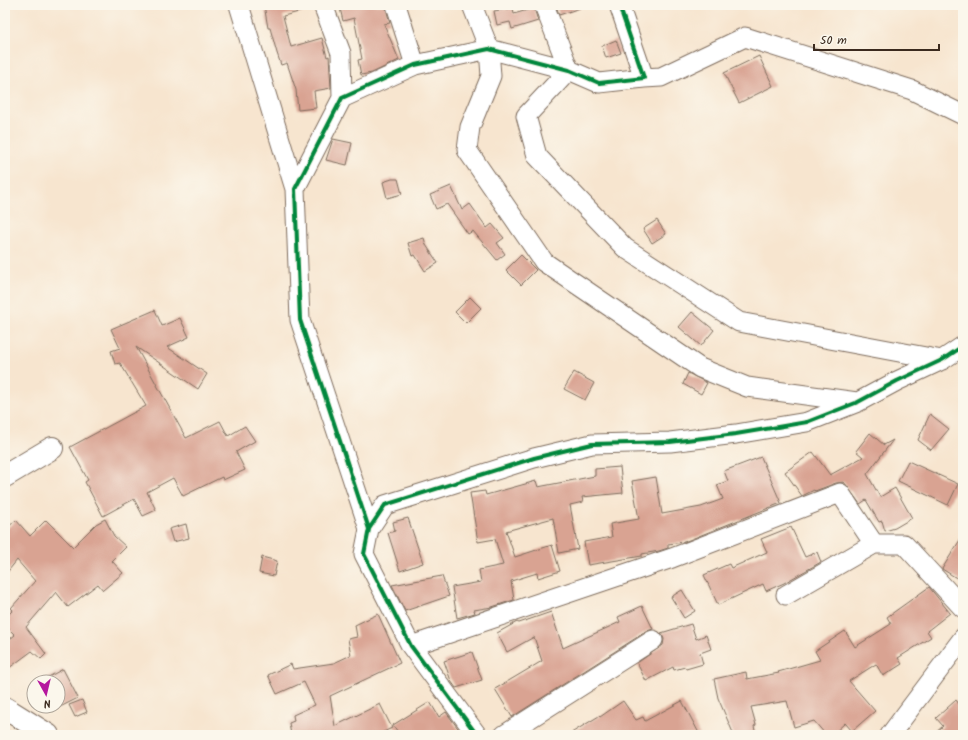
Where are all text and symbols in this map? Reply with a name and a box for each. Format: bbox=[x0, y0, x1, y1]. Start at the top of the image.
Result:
scale bar bbox=[814, 26, 939, 52]
text: 50 m bbox=[820, 31, 847, 50]
north arrow bbox=[26, 674, 66, 714]
text: N bbox=[43, 694, 52, 712]

